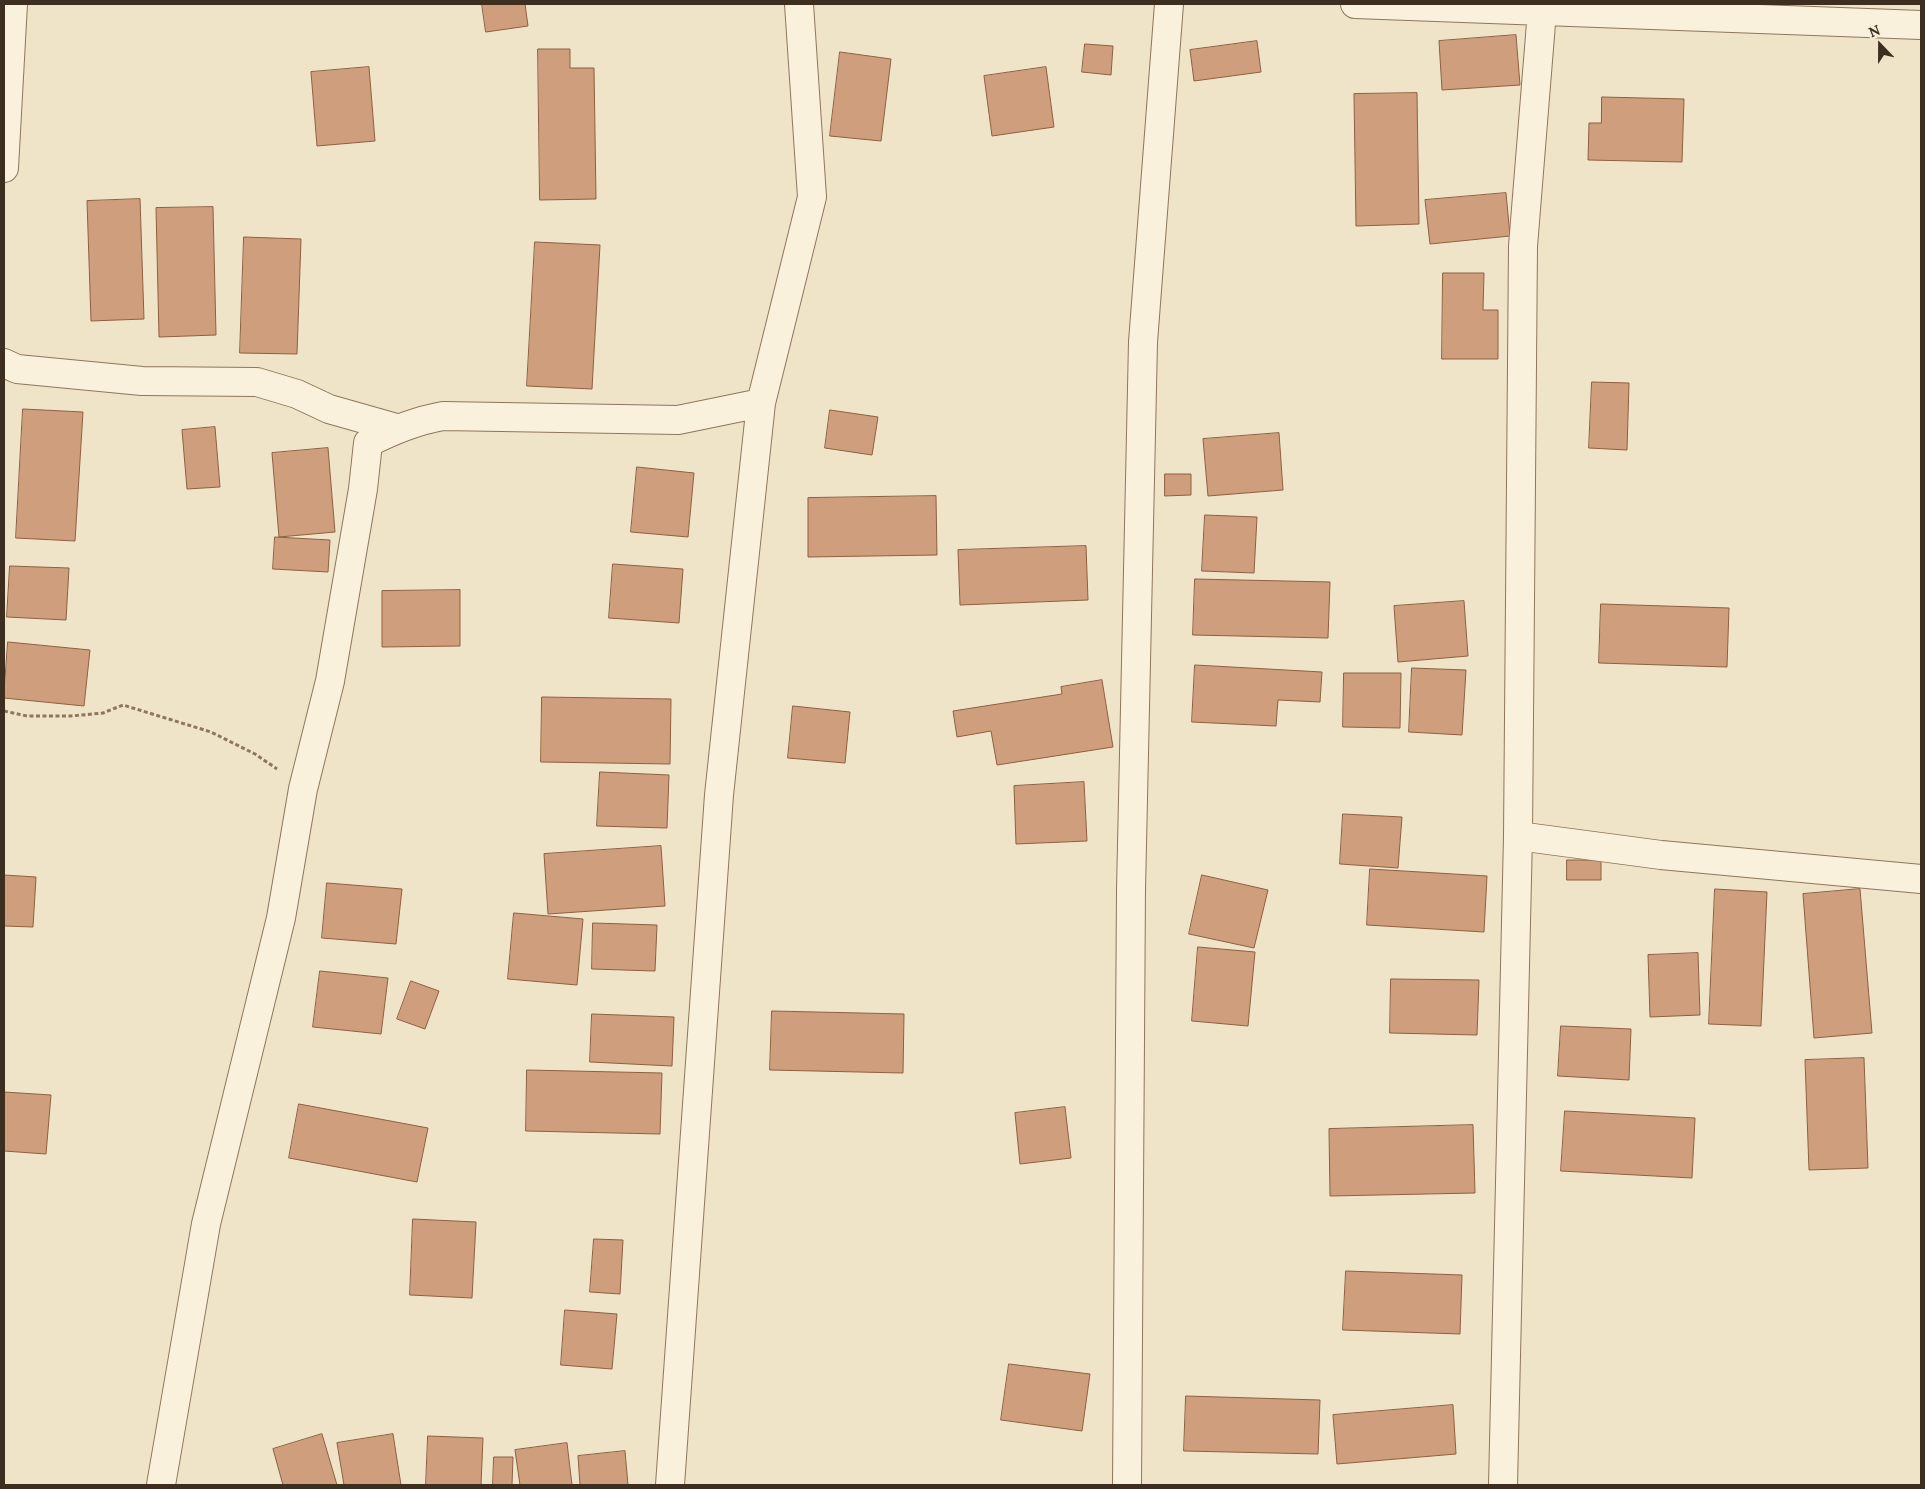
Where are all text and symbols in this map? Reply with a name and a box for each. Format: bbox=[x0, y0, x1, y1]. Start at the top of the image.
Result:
north arrow bbox=[1855, 20, 1905, 70]
text: N bbox=[1866, 21, 1883, 41]

